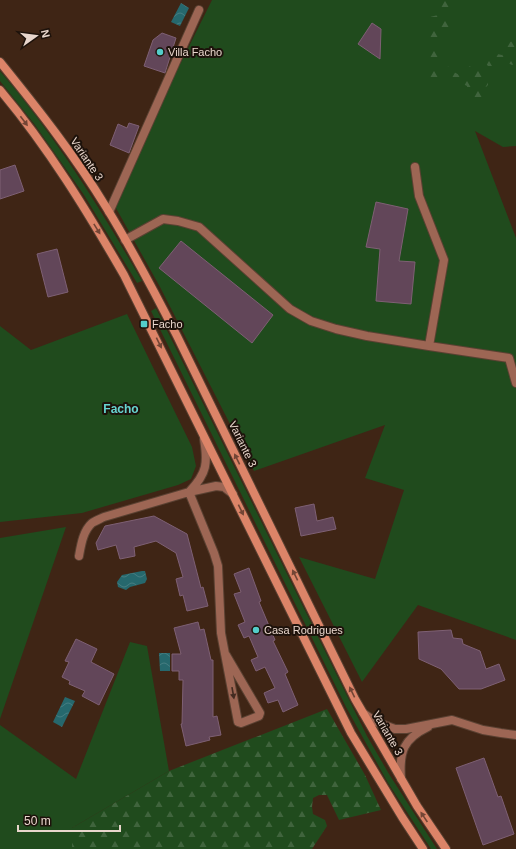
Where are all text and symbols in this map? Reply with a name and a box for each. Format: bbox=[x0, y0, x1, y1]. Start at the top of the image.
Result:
north arrow bbox=[16, 16, 56, 56]
text: N bbox=[39, 28, 52, 39]
place label: Villa Facho bbox=[168, 46, 222, 58]
marker: Villa Facho bbox=[155, 47, 165, 57]
one-way arrow bbox=[20, 115, 29, 126]
street label: Variante 3 bbox=[68, 135, 106, 183]
one-way arrow bbox=[93, 224, 101, 234]
place label: Facho bbox=[152, 318, 183, 330]
marker: Facho bbox=[139, 319, 149, 329]
one-way arrow bbox=[156, 337, 162, 349]
district label: Facho bbox=[103, 402, 139, 416]
street label: Variante 3 bbox=[227, 419, 259, 469]
one-way arrow bbox=[234, 453, 240, 464]
one-way arrow bbox=[238, 504, 244, 516]
one-way arrow bbox=[292, 570, 298, 581]
place label: Casa Rodrigues bbox=[264, 624, 343, 636]
marker: Casa Rodrigues bbox=[251, 625, 261, 635]
one-way arrow bbox=[349, 686, 355, 698]
one-way arrow bbox=[230, 687, 236, 699]
street label: Variante 3 bbox=[370, 709, 406, 757]
scale bar bbox=[18, 807, 120, 833]
one-way arrow bbox=[420, 811, 428, 822]
text: 50 m bbox=[24, 814, 51, 828]

